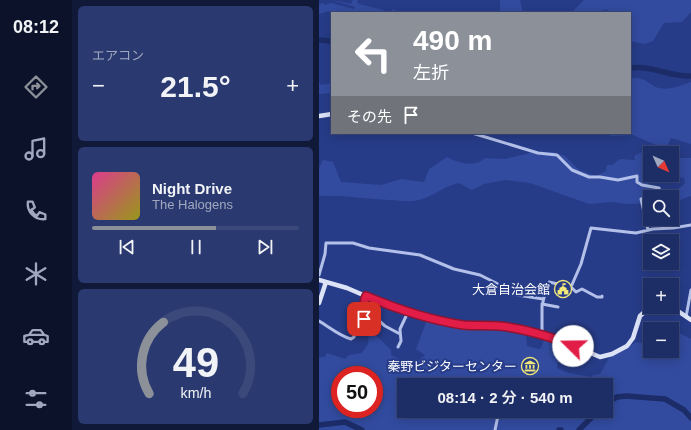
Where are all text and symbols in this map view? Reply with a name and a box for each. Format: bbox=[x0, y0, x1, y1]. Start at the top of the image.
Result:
text: 08:12 bbox=[13, 17, 59, 37]
text: 490 m bbox=[413, 25, 492, 56]
icon: left bbox=[347, 28, 399, 80]
text: エアコン bbox=[92, 48, 144, 63]
text: 左折 bbox=[413, 63, 449, 83]
text: 21.5° bbox=[160, 70, 231, 103]
icon: directions bbox=[22, 73, 50, 101]
text: − bbox=[92, 73, 105, 98]
text: + bbox=[286, 73, 299, 98]
icon: arrive bbox=[400, 104, 422, 126]
text: その先 bbox=[347, 108, 392, 125]
icon: music bbox=[22, 135, 50, 163]
north arrow bbox=[643, 146, 679, 182]
map controls bbox=[643, 146, 679, 358]
text: Night Drive bbox=[152, 180, 232, 197]
button: search bbox=[643, 190, 679, 226]
icon: phone bbox=[22, 197, 50, 225]
text: The Halogens bbox=[152, 197, 233, 212]
button: layers bbox=[643, 234, 679, 270]
icon: previous bbox=[116, 236, 138, 258]
icon: pause bbox=[185, 236, 207, 258]
icon: next bbox=[254, 236, 276, 258]
icon: climate bbox=[22, 260, 50, 288]
button: + bbox=[643, 278, 679, 314]
public building icon: 大倉自治会館 bbox=[553, 279, 573, 299]
place label: 大倉自治会館 bbox=[472, 282, 550, 297]
pin bbox=[347, 302, 381, 336]
icon: arrive bbox=[353, 308, 375, 330]
icon: car bbox=[22, 322, 50, 350]
button: − bbox=[643, 322, 679, 358]
position arrow bbox=[552, 325, 594, 367]
text: 49 bbox=[172, 339, 219, 386]
museum icon: 秦野ビジターセンター bbox=[520, 356, 540, 376]
place label: 秦野ビジターセンター bbox=[387, 359, 517, 374]
speed limit sign: 50 bbox=[331, 366, 383, 418]
icon: filters bbox=[22, 385, 50, 413]
text: km/h bbox=[180, 385, 211, 401]
text: 08:14 · 2 分 · 540 m bbox=[437, 389, 573, 406]

